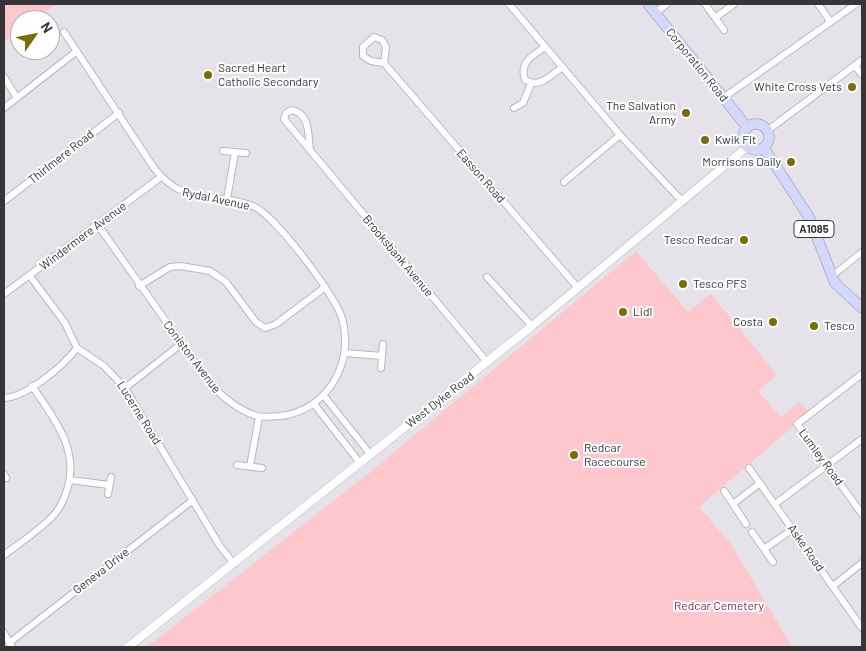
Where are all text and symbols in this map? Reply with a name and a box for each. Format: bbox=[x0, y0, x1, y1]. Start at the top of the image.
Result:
north arrow bbox=[10, 10, 60, 60]
text: N bbox=[37, 19, 57, 36]
street label: Corporation Road bbox=[663, 25, 731, 105]
place label: Sacred Heart Catholic Secondary bbox=[218, 61, 318, 89]
marker: Sacred Heart Catholic Secondary bbox=[202, 69, 214, 81]
place label: White Cross Vets bbox=[754, 80, 842, 94]
marker: White Cross Vets bbox=[846, 81, 858, 93]
place label: The Salvation Army bbox=[606, 99, 676, 127]
marker: The Salvation Army bbox=[680, 107, 692, 119]
street label: Thirlmere Road bbox=[25, 127, 97, 187]
place label: Kwik Fit bbox=[715, 133, 756, 147]
marker: Kwik Fit bbox=[699, 134, 711, 146]
street label: Easson Road bbox=[454, 146, 508, 206]
place label: Morrisons Daily bbox=[702, 155, 781, 169]
marker: Morrisons Daily bbox=[785, 156, 797, 168]
street label: Rydal Avenue bbox=[181, 185, 251, 213]
street label: Windermere Avenue bbox=[37, 199, 129, 273]
street label: Brooksbank Avenue bbox=[360, 212, 436, 300]
road number: A1085 bbox=[794, 220, 834, 238]
place label: Tesco Redcar bbox=[664, 233, 734, 247]
marker: Tesco Redcar bbox=[738, 234, 750, 246]
place label: Tesco PFS bbox=[693, 277, 747, 291]
marker: Tesco PFS bbox=[677, 278, 689, 290]
place label: Lidl bbox=[633, 305, 652, 319]
marker: Lidl bbox=[617, 306, 629, 318]
place label: Costa bbox=[733, 315, 763, 329]
marker: Costa bbox=[767, 316, 779, 328]
street label: Coniston Avenue bbox=[160, 318, 224, 396]
place label: Tesco bbox=[824, 319, 855, 333]
marker: Tesco bbox=[808, 320, 820, 332]
street label: West Dyke Road bbox=[403, 369, 477, 431]
street label: Lucerne Road bbox=[114, 379, 164, 447]
street label: Lumley Road bbox=[796, 426, 846, 488]
place label: Redcar Racecourse bbox=[584, 441, 646, 469]
marker: Redcar Racecourse bbox=[568, 449, 580, 461]
street label: Aske Road bbox=[785, 522, 827, 574]
street label: Geneva Drive bbox=[70, 545, 132, 597]
park label: Redcar Cemetery bbox=[674, 599, 764, 613]

